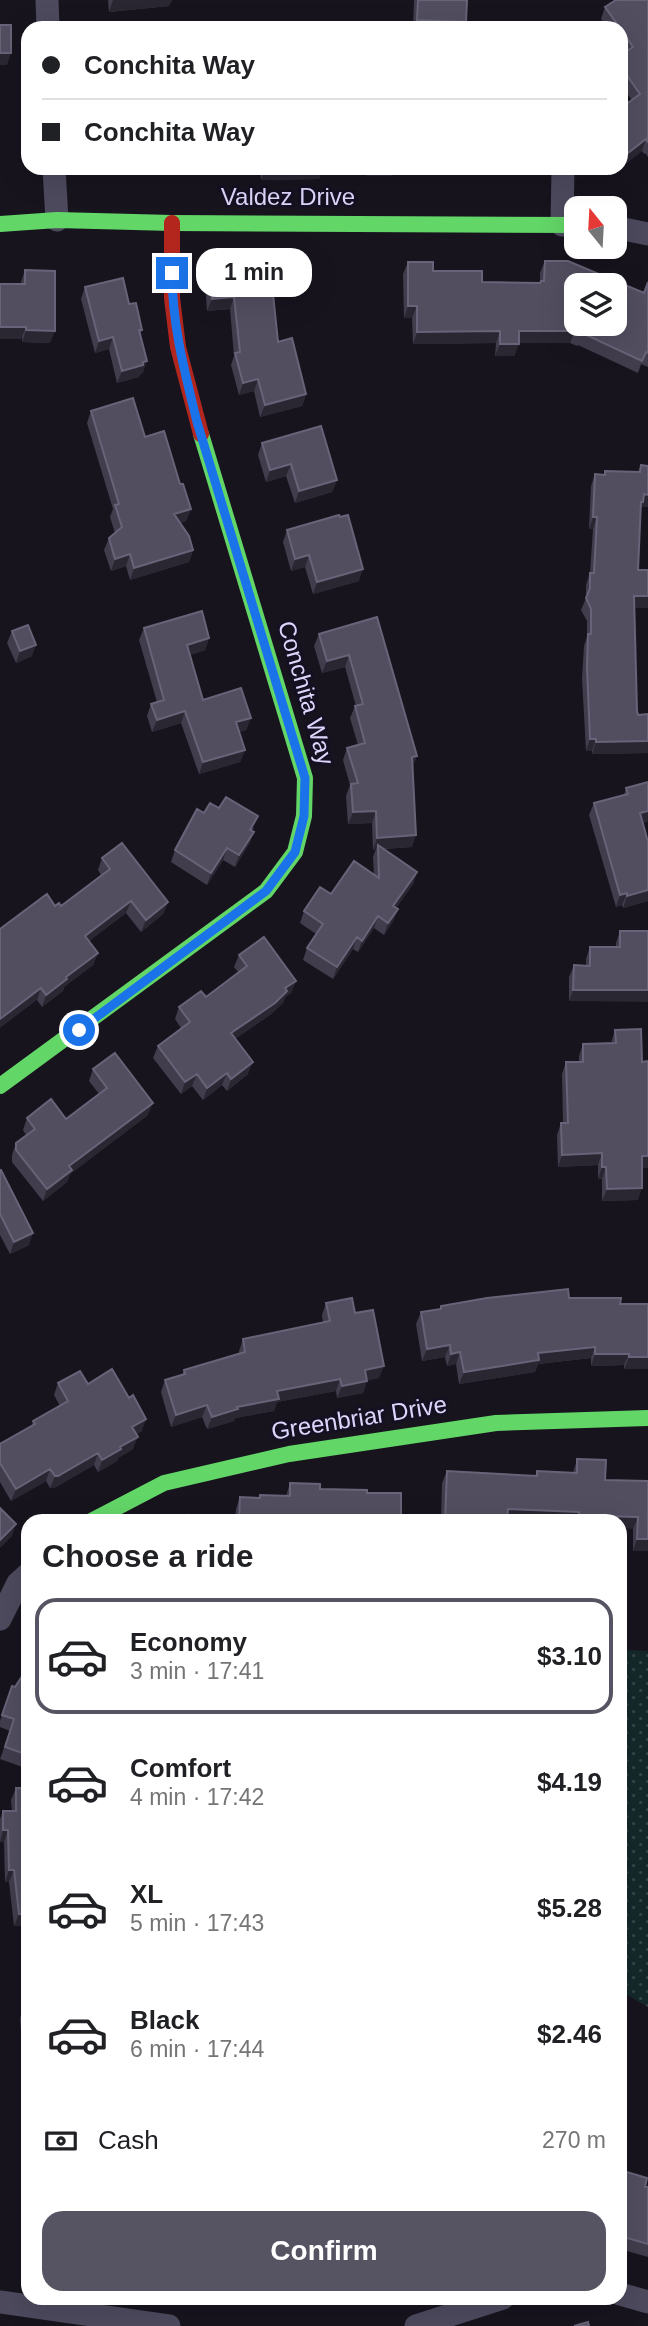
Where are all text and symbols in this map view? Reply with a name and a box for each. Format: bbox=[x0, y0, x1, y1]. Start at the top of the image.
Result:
text: Conchita Way bbox=[84, 50, 255, 80]
text: Conchita Way bbox=[84, 117, 255, 147]
street label: Valdez Drive bbox=[221, 183, 355, 210]
north arrow bbox=[564, 196, 626, 259]
map controls bbox=[564, 196, 627, 336]
callout: 1 min bbox=[196, 248, 312, 298]
route end bbox=[156, 257, 188, 289]
text: 1 min bbox=[224, 259, 284, 285]
button: layers bbox=[564, 273, 627, 336]
street label: Conchita Way bbox=[273, 618, 340, 768]
route start bbox=[63, 1014, 95, 1046]
street label: Greenbriar Drive bbox=[269, 1390, 449, 1445]
text: Choose a ride bbox=[42, 1538, 254, 1574]
icon: car bbox=[46, 1625, 109, 1688]
text: Economy bbox=[130, 1627, 247, 1657]
text: $3.10 bbox=[537, 1641, 602, 1671]
text: 3 min · 17:41 bbox=[130, 1658, 264, 1684]
icon: car bbox=[46, 1751, 109, 1814]
text: Comfort bbox=[130, 1753, 231, 1783]
text: $4.19 bbox=[537, 1767, 602, 1797]
text: 4 min · 17:42 bbox=[130, 1784, 264, 1810]
icon: car bbox=[46, 1877, 109, 1940]
text: XL bbox=[130, 1879, 163, 1909]
text: $5.28 bbox=[537, 1893, 602, 1923]
text: 5 min · 17:43 bbox=[130, 1910, 264, 1936]
icon: car bbox=[46, 2003, 109, 2066]
text: Black bbox=[130, 2005, 199, 2035]
text: $2.46 bbox=[537, 2019, 602, 2049]
text: 6 min · 17:44 bbox=[130, 2036, 264, 2062]
icon: cash bbox=[42, 2122, 80, 2160]
text: Cash bbox=[98, 2125, 159, 2155]
text: 270 m bbox=[542, 2127, 606, 2153]
button: Confirm bbox=[42, 2211, 606, 2291]

